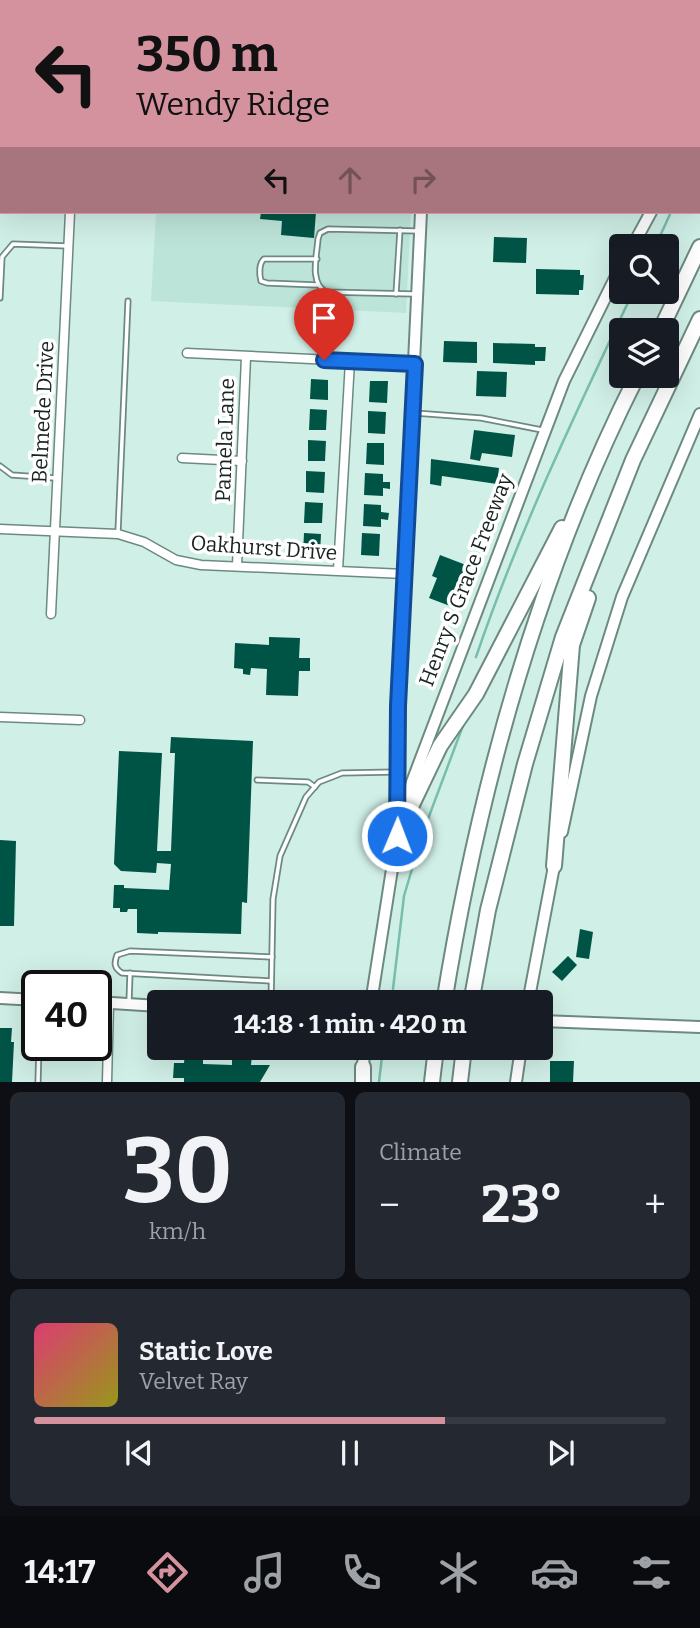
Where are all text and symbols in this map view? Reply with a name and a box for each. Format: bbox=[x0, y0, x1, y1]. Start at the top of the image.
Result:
text: 350 m bbox=[136, 25, 278, 84]
icon: left bbox=[21, 28, 112, 119]
text: Wendy Ridge bbox=[136, 85, 330, 123]
icon: left bbox=[258, 161, 296, 199]
icon: ahead bbox=[331, 161, 369, 199]
icon: right bbox=[404, 161, 442, 199]
map controls bbox=[609, 234, 679, 388]
button: search bbox=[609, 234, 679, 304]
pin bbox=[294, 288, 354, 360]
icon: arrive bbox=[305, 299, 343, 337]
button: layers bbox=[609, 318, 679, 388]
street label: Belmede Drive bbox=[26, 340, 60, 484]
street label: Pamela Lane bbox=[210, 378, 240, 502]
street label: Henry S Grace Freeway bbox=[413, 469, 519, 690]
street label: Oakhurst Drive bbox=[190, 530, 338, 566]
position arrow bbox=[360, 799, 434, 873]
speed limit sign: 40 bbox=[21, 970, 112, 1061]
text: 14:18 · 1 min · 420 m bbox=[233, 1009, 467, 1040]
text: 30 bbox=[122, 1117, 233, 1226]
text: Climate bbox=[379, 1138, 462, 1166]
text: 23° bbox=[481, 1173, 563, 1236]
text: − bbox=[379, 1182, 400, 1228]
text: + bbox=[644, 1182, 666, 1228]
text: km/h bbox=[149, 1217, 206, 1245]
text: Static Love bbox=[139, 1336, 273, 1367]
text: Velvet Ray bbox=[139, 1367, 248, 1395]
icon: previous bbox=[120, 1434, 158, 1472]
icon: pause bbox=[331, 1434, 369, 1472]
icon: next bbox=[542, 1434, 580, 1472]
icon: directions bbox=[143, 1548, 192, 1597]
icon: music bbox=[240, 1548, 289, 1597]
icon: phone bbox=[337, 1548, 386, 1597]
icon: climate bbox=[434, 1548, 483, 1597]
icon: car bbox=[530, 1548, 579, 1597]
icon: filters bbox=[627, 1548, 676, 1597]
text: 14:17 bbox=[24, 1553, 95, 1591]

